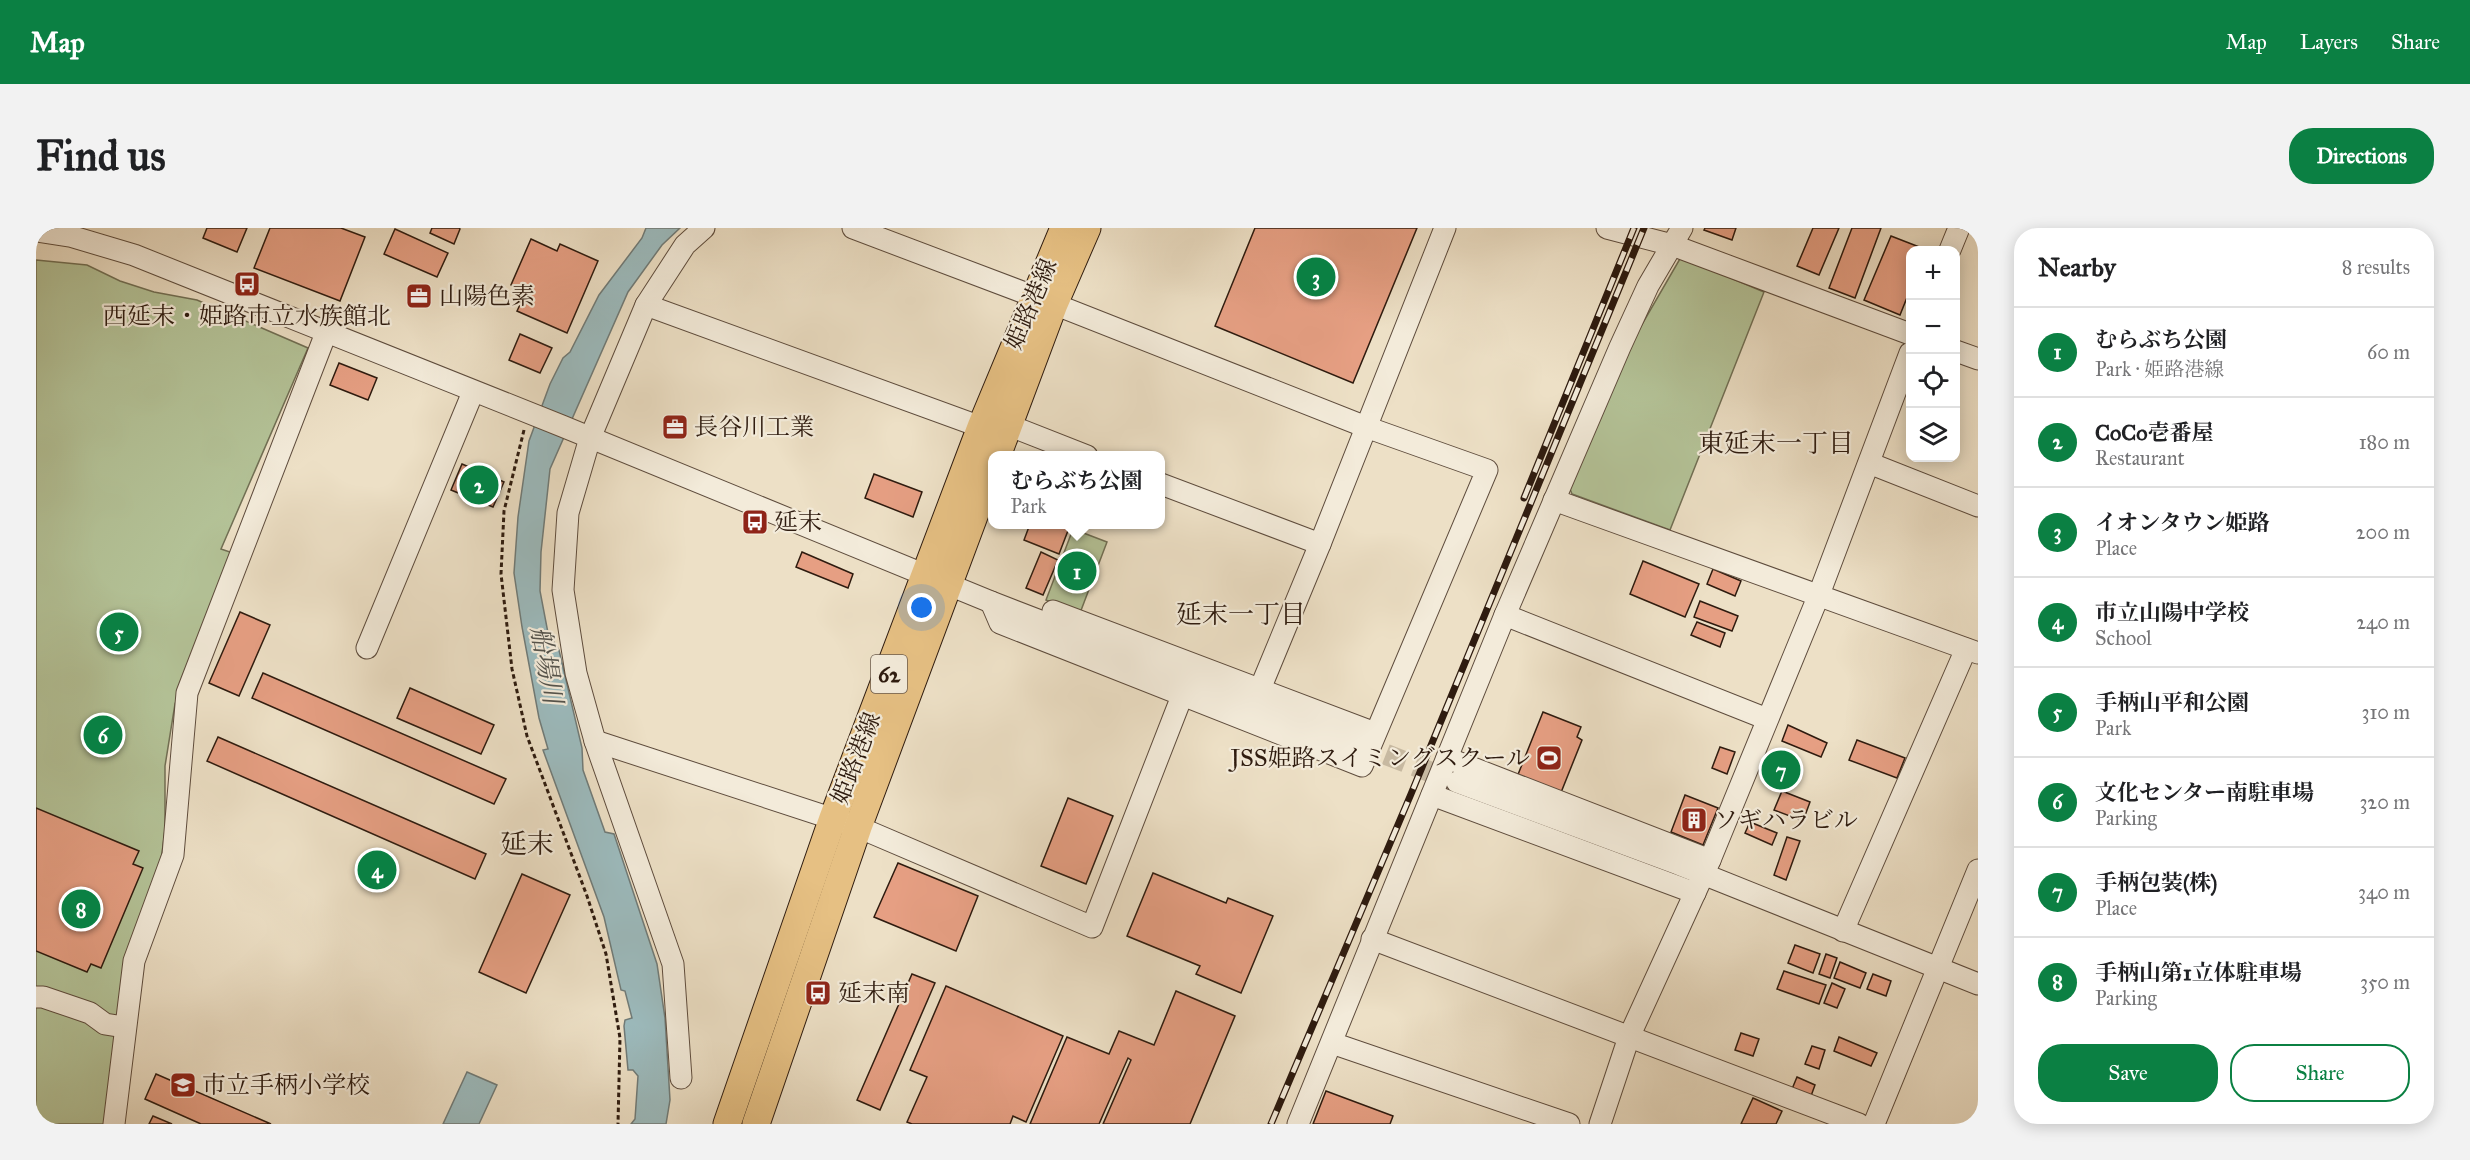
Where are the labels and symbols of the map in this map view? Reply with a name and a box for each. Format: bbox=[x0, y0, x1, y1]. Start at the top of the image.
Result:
street label: 姫路港線 bbox=[998, 254, 1064, 354]
pin: 3 bbox=[1296, 254, 1336, 300]
bus stop icon: 西延末・姫路市立水族館北 bbox=[232, 269, 262, 299]
office icon: 山陽色素 bbox=[404, 281, 434, 311]
place label: 山陽色素 bbox=[439, 281, 535, 311]
place label: 西延末・姫路市立水族館北 bbox=[103, 301, 391, 331]
office icon: 長谷川工業 bbox=[660, 412, 690, 442]
place label: 長谷川工業 bbox=[694, 412, 814, 442]
district label: 東延末一丁目 bbox=[1698, 427, 1854, 459]
pin: 2 bbox=[460, 462, 498, 508]
bus stop icon: 延末 bbox=[740, 507, 770, 537]
place label: 延末 bbox=[774, 507, 822, 537]
pin: 1 bbox=[1058, 548, 1096, 594]
your location bbox=[907, 593, 936, 622]
district label: 延末一丁目 bbox=[1176, 598, 1306, 630]
pin: 5 bbox=[100, 610, 139, 654]
water label: 船場川 bbox=[524, 624, 570, 709]
road number: 62 bbox=[871, 655, 907, 693]
street label: 姫路港線 bbox=[825, 708, 887, 808]
pin: 6 bbox=[84, 712, 122, 758]
place label: JSS姫路スイミングスクール bbox=[1228, 743, 1530, 773]
sports icon: JSS姫路スイミングスクール bbox=[1534, 743, 1564, 773]
pin: 7 bbox=[1762, 748, 1800, 792]
building icon: ソギハラビル bbox=[1679, 805, 1709, 835]
place label: ソギハラビル bbox=[1714, 805, 1858, 835]
district label: 延末 bbox=[500, 827, 554, 860]
pin: 4 bbox=[358, 848, 396, 892]
pin: 8 bbox=[62, 886, 100, 932]
bus stop icon: 延末南 bbox=[803, 978, 833, 1008]
place label: 延末南 bbox=[838, 978, 910, 1008]
school or university icon: 市立手柄小学校 bbox=[168, 1070, 198, 1100]
place label: 市立手柄小学校 bbox=[202, 1070, 370, 1100]

